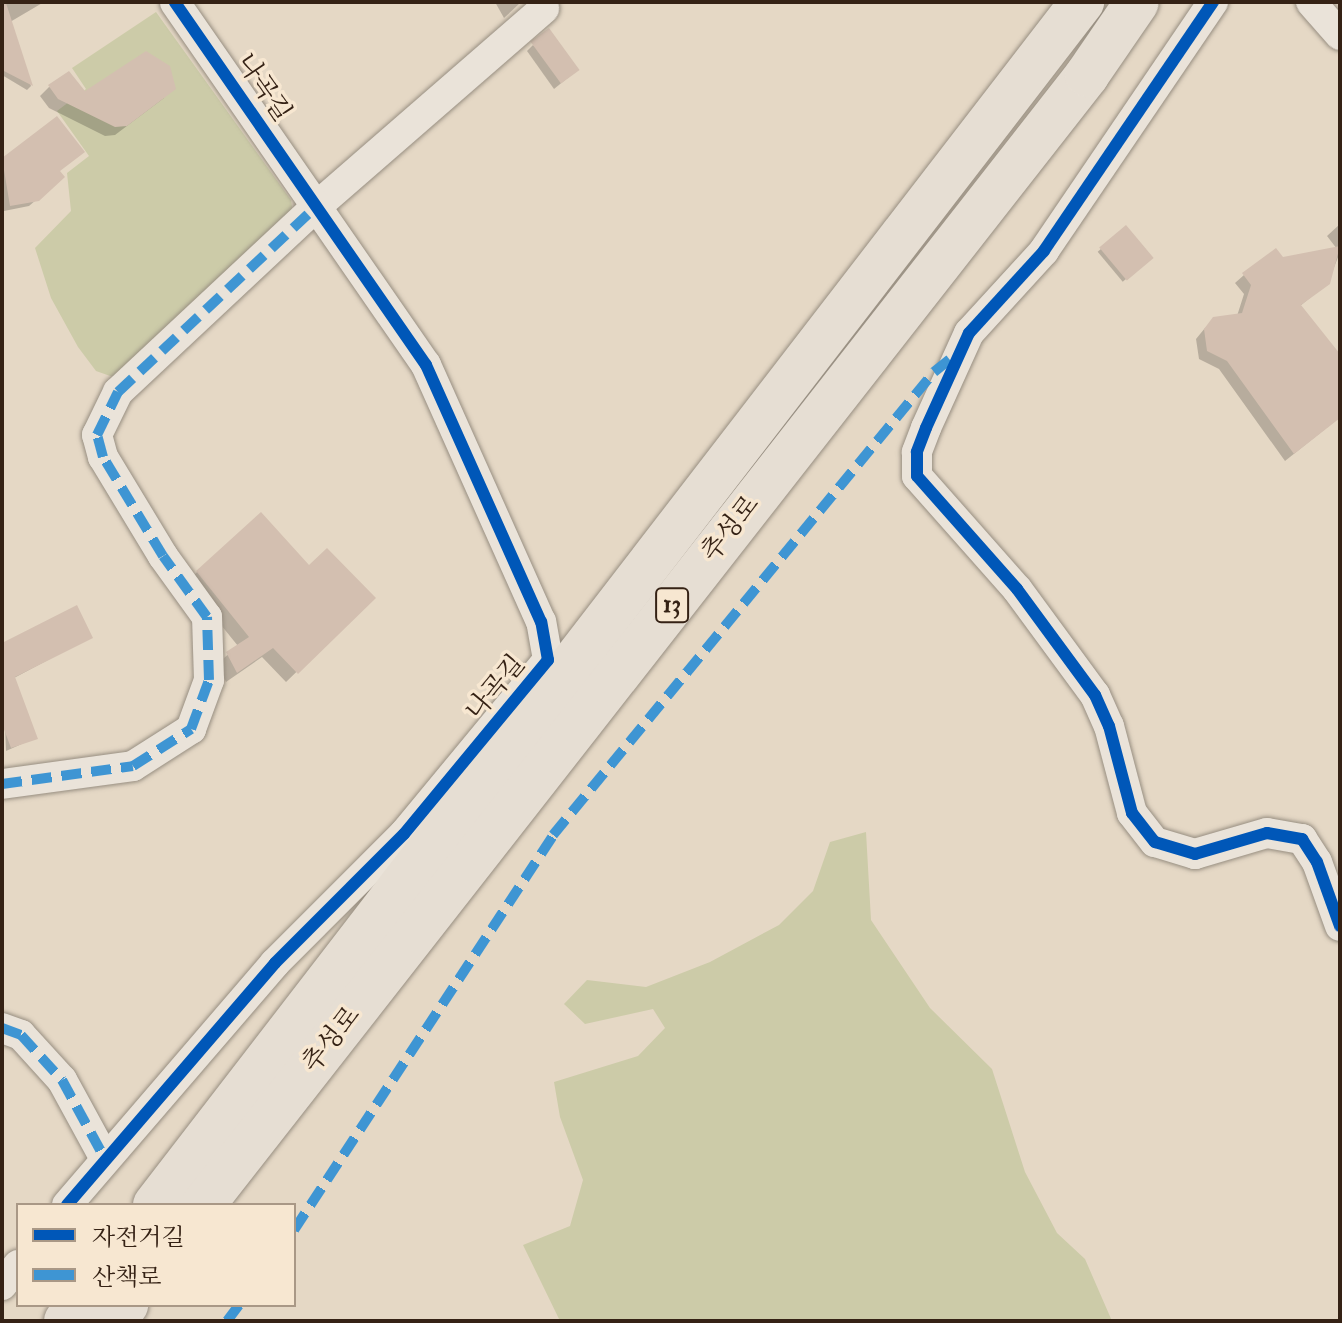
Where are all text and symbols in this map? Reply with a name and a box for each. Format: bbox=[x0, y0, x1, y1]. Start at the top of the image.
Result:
street label: 나곡길 bbox=[229, 48, 297, 128]
street label: 추성로 bbox=[696, 490, 766, 568]
road number: 13 bbox=[654, 585, 690, 625]
street label: 나곡길 bbox=[460, 649, 532, 727]
street label: 추성로 bbox=[297, 1001, 367, 1079]
legend bbox=[16, 1203, 296, 1307]
text: 자전거길 bbox=[92, 1222, 185, 1253]
text: 산책로 bbox=[92, 1262, 162, 1293]

